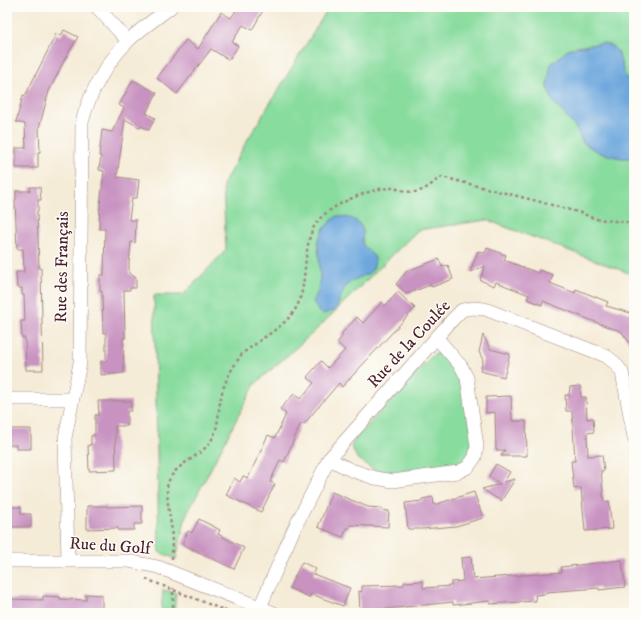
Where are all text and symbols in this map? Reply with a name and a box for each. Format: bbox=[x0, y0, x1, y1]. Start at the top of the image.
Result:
street label: Rue des Français bbox=[50, 211, 74, 323]
street label: Rue de la Coulée bbox=[363, 295, 455, 393]
street label: Rue du Golf bbox=[69, 532, 154, 560]

